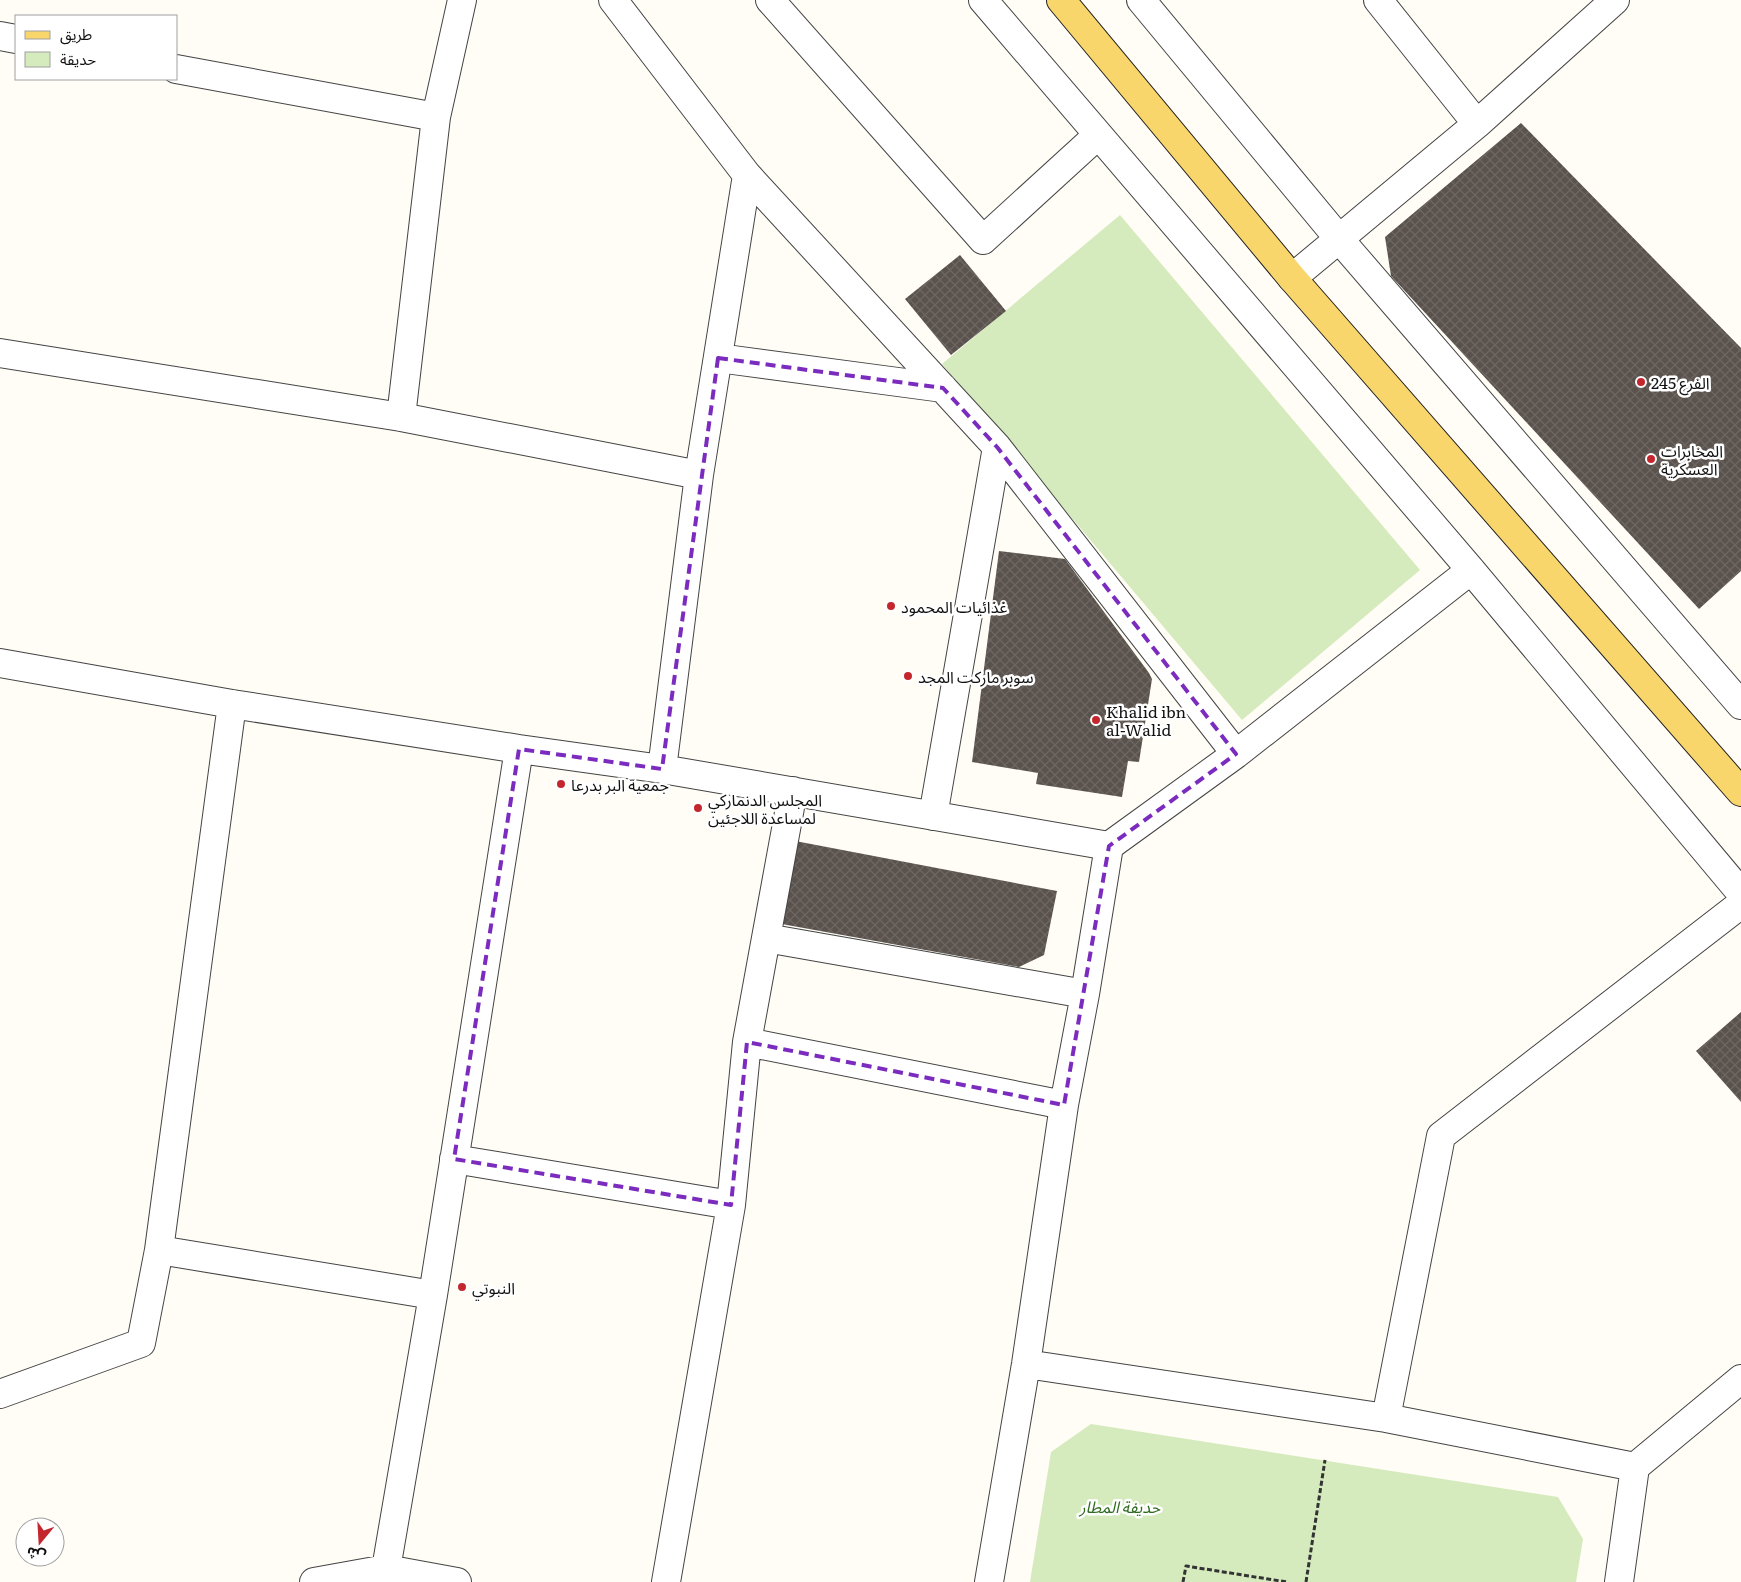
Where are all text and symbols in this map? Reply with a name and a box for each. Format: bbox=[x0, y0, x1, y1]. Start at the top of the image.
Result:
legend bbox=[15, 15, 178, 80]
text: طريق bbox=[60, 22, 92, 45]
text: حديقة bbox=[60, 47, 96, 70]
place label: الفرع 245 bbox=[1651, 370, 1710, 396]
marker: الفرع 245 bbox=[1635, 376, 1647, 388]
place label: المخابرات العسكرية bbox=[1661, 438, 1723, 480]
marker: المخابرات العسكرية bbox=[1645, 453, 1657, 465]
place label: غذائيات المحمود bbox=[901, 594, 1007, 618]
marker: غذائيات المحمود bbox=[885, 600, 897, 612]
place label: سوبر ماركت المجد bbox=[918, 664, 1033, 688]
marker: سوبر ماركت المجد bbox=[902, 670, 914, 682]
place label: Khalid ibn al-Walid bbox=[1106, 699, 1187, 741]
marker: Khalid ibn al-Walid bbox=[1090, 714, 1102, 726]
place label: جمعية البر بدرعا bbox=[571, 772, 669, 796]
marker: جمعية البر بدرعا bbox=[555, 778, 567, 790]
place label: المجلس الدنماركي لمساعدة اللاجئين bbox=[708, 787, 822, 829]
marker: المجلس الدنماركي لمساعدة اللاجئين bbox=[692, 802, 704, 814]
place label: النبوتي bbox=[472, 1275, 515, 1301]
marker: النبوتي bbox=[456, 1281, 468, 1293]
park label: حديفة المطار bbox=[1078, 1494, 1161, 1518]
north arrow bbox=[15, 1517, 65, 1567]
text: ش bbox=[23, 1543, 48, 1568]

